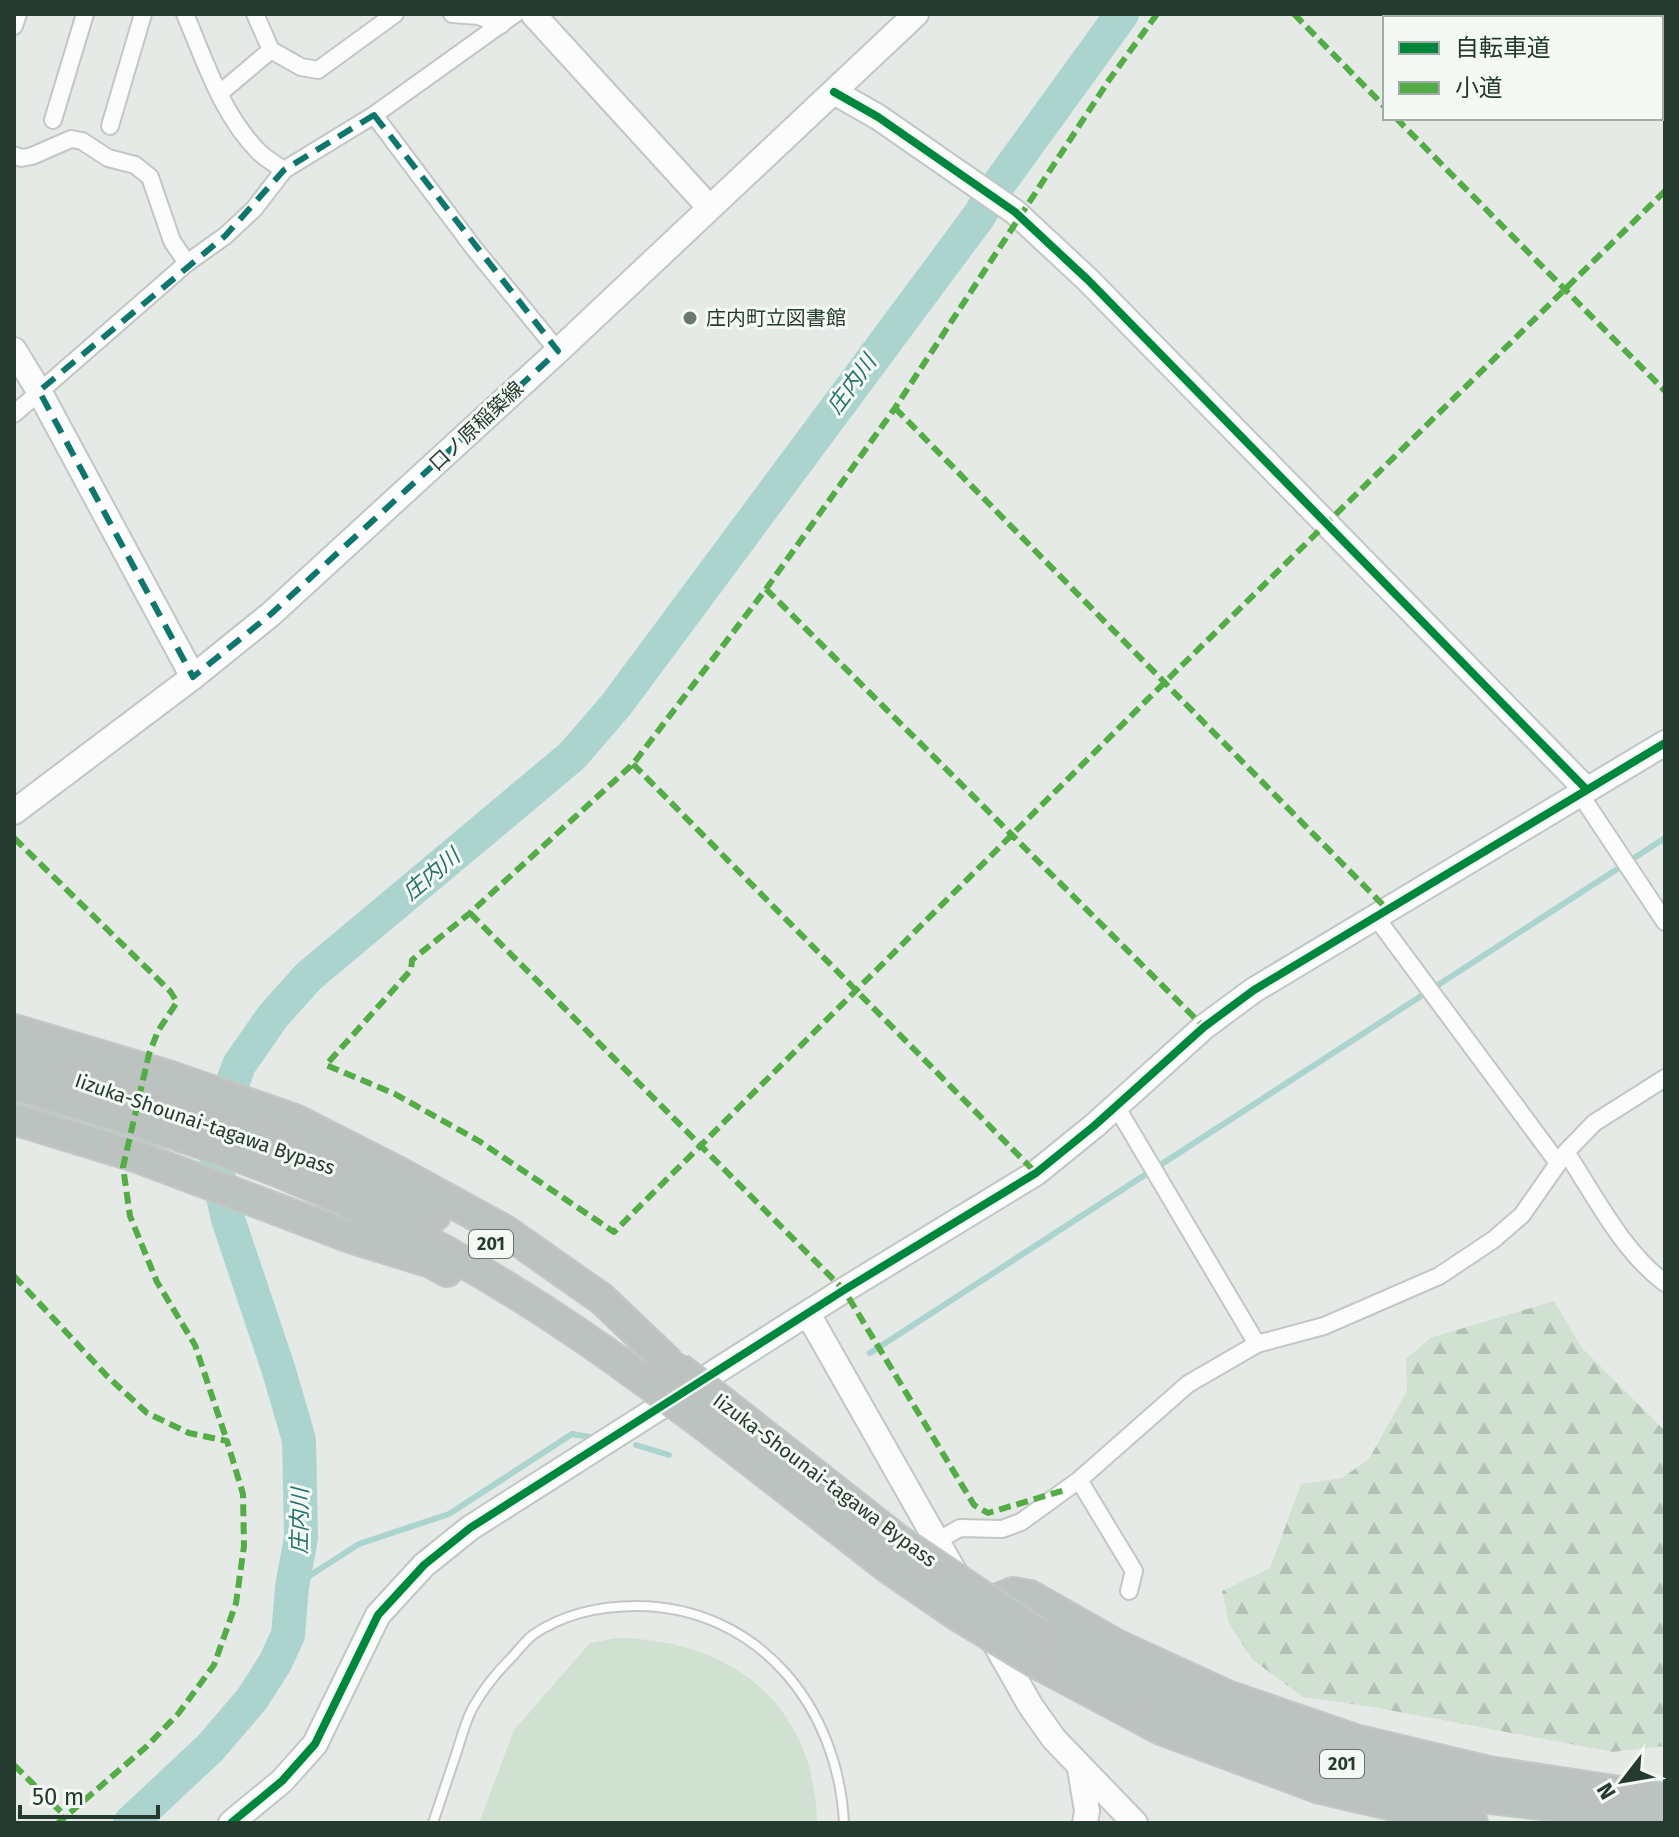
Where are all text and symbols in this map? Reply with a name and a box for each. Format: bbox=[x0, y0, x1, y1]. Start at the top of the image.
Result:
legend bbox=[1383, 16, 1663, 120]
text: 自転車道 bbox=[1455, 34, 1551, 62]
text: 小道 bbox=[1455, 74, 1503, 102]
place label: 庄内町立図書館 bbox=[706, 306, 846, 330]
marker: 庄内町立図書館 bbox=[681, 309, 699, 327]
water label: 庄内川 bbox=[821, 348, 883, 419]
street label: 口ノ原稲築線 bbox=[424, 376, 528, 476]
water label: 庄内川 bbox=[397, 842, 467, 906]
street label: Iizuka-Shounai-tagawa Bypass bbox=[72, 1068, 338, 1180]
road number: 201 bbox=[469, 1230, 513, 1258]
street label: Iizuka-Shounai-tagawa Bypass bbox=[709, 1388, 941, 1572]
water label: 庄内川 bbox=[285, 1486, 314, 1554]
north arrow bbox=[1583, 1741, 1663, 1821]
road number: 201 bbox=[1320, 1750, 1364, 1778]
scale bar bbox=[20, 1769, 158, 1819]
text: N bbox=[1591, 1778, 1622, 1804]
text: 50 m bbox=[32, 1783, 84, 1811]

